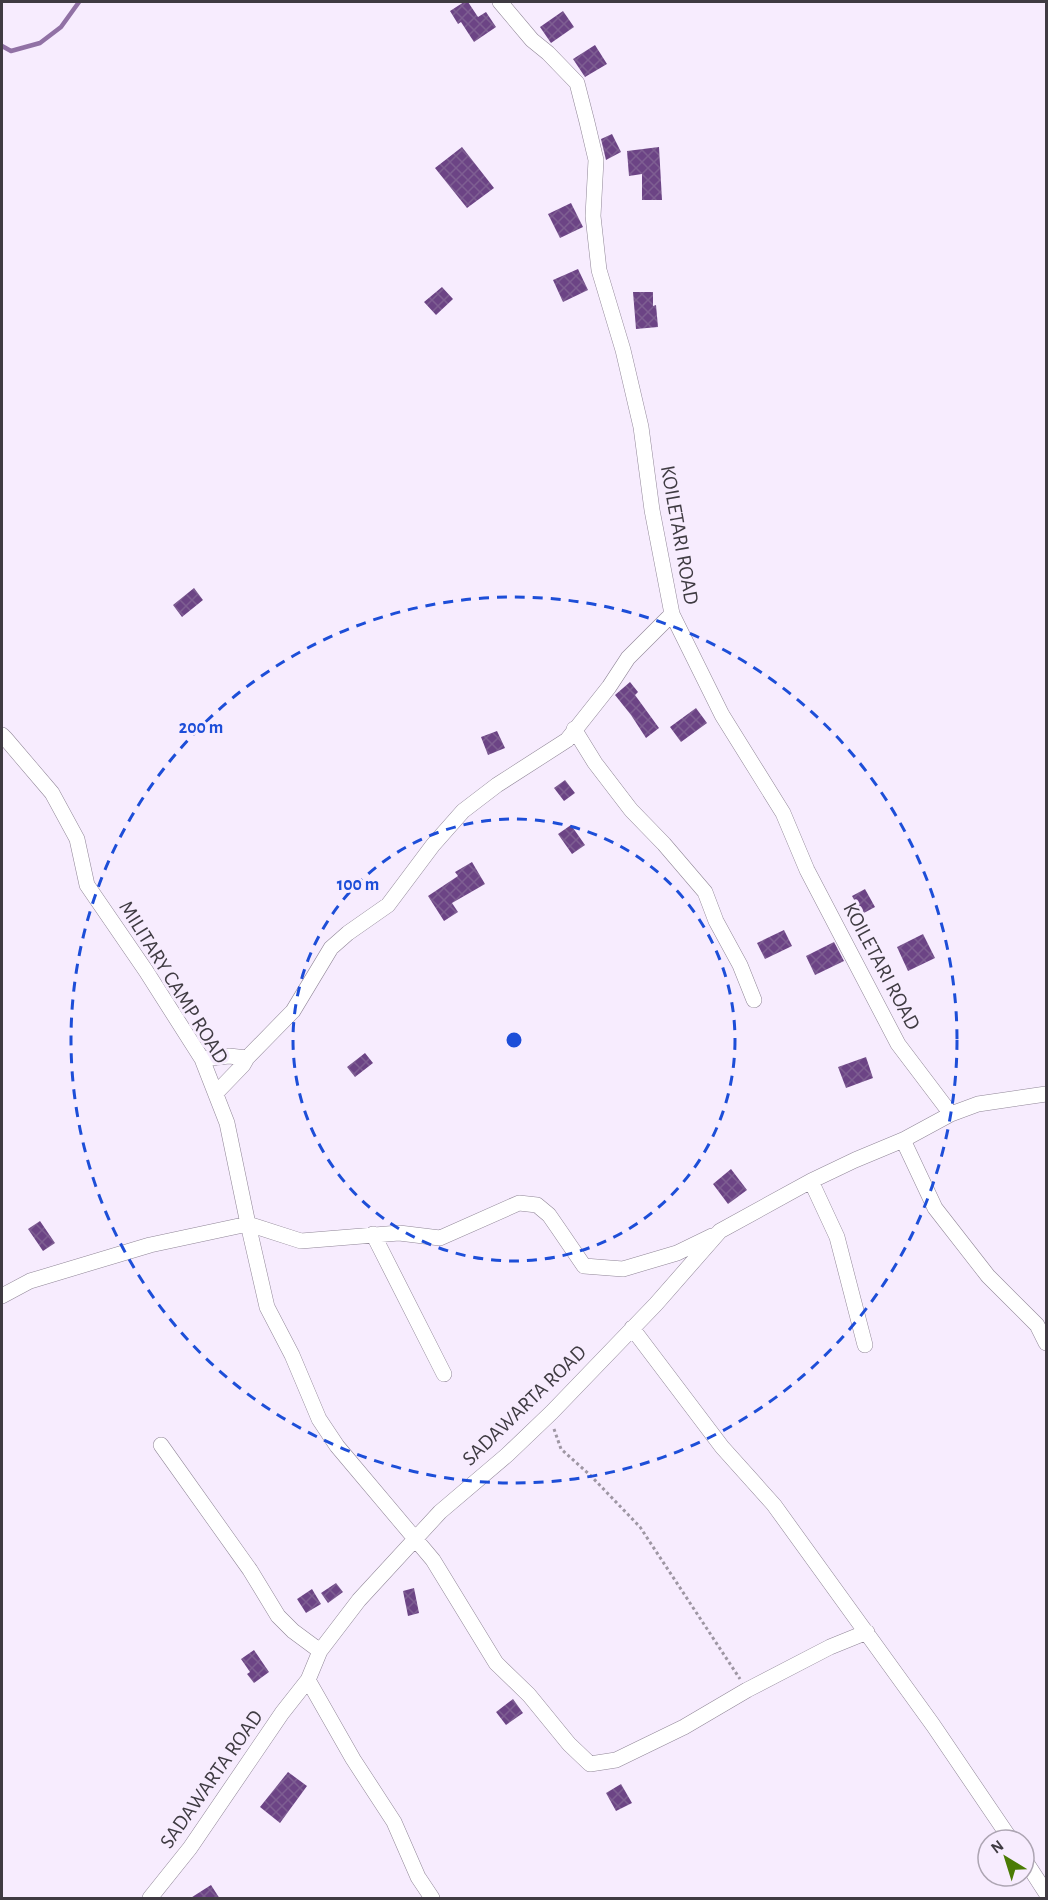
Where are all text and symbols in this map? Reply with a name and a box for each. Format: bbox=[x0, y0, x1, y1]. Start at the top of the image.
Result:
street label: KOILETARI ROAD bbox=[657, 464, 702, 606]
text: 200 m bbox=[179, 719, 223, 737]
text: 100 m bbox=[337, 876, 379, 894]
street label: MILITARY CAMP ROAD bbox=[115, 897, 232, 1067]
street label: KOILETARI ROAD bbox=[839, 899, 924, 1033]
centre of rings bbox=[504, 1030, 524, 1050]
street label: SADAWARTA ROAD bbox=[458, 1341, 590, 1470]
street label: SADAWARTA ROAD bbox=[156, 1706, 267, 1852]
north arrow bbox=[976, 1828, 1036, 1888]
text: N bbox=[988, 1837, 1007, 1857]

